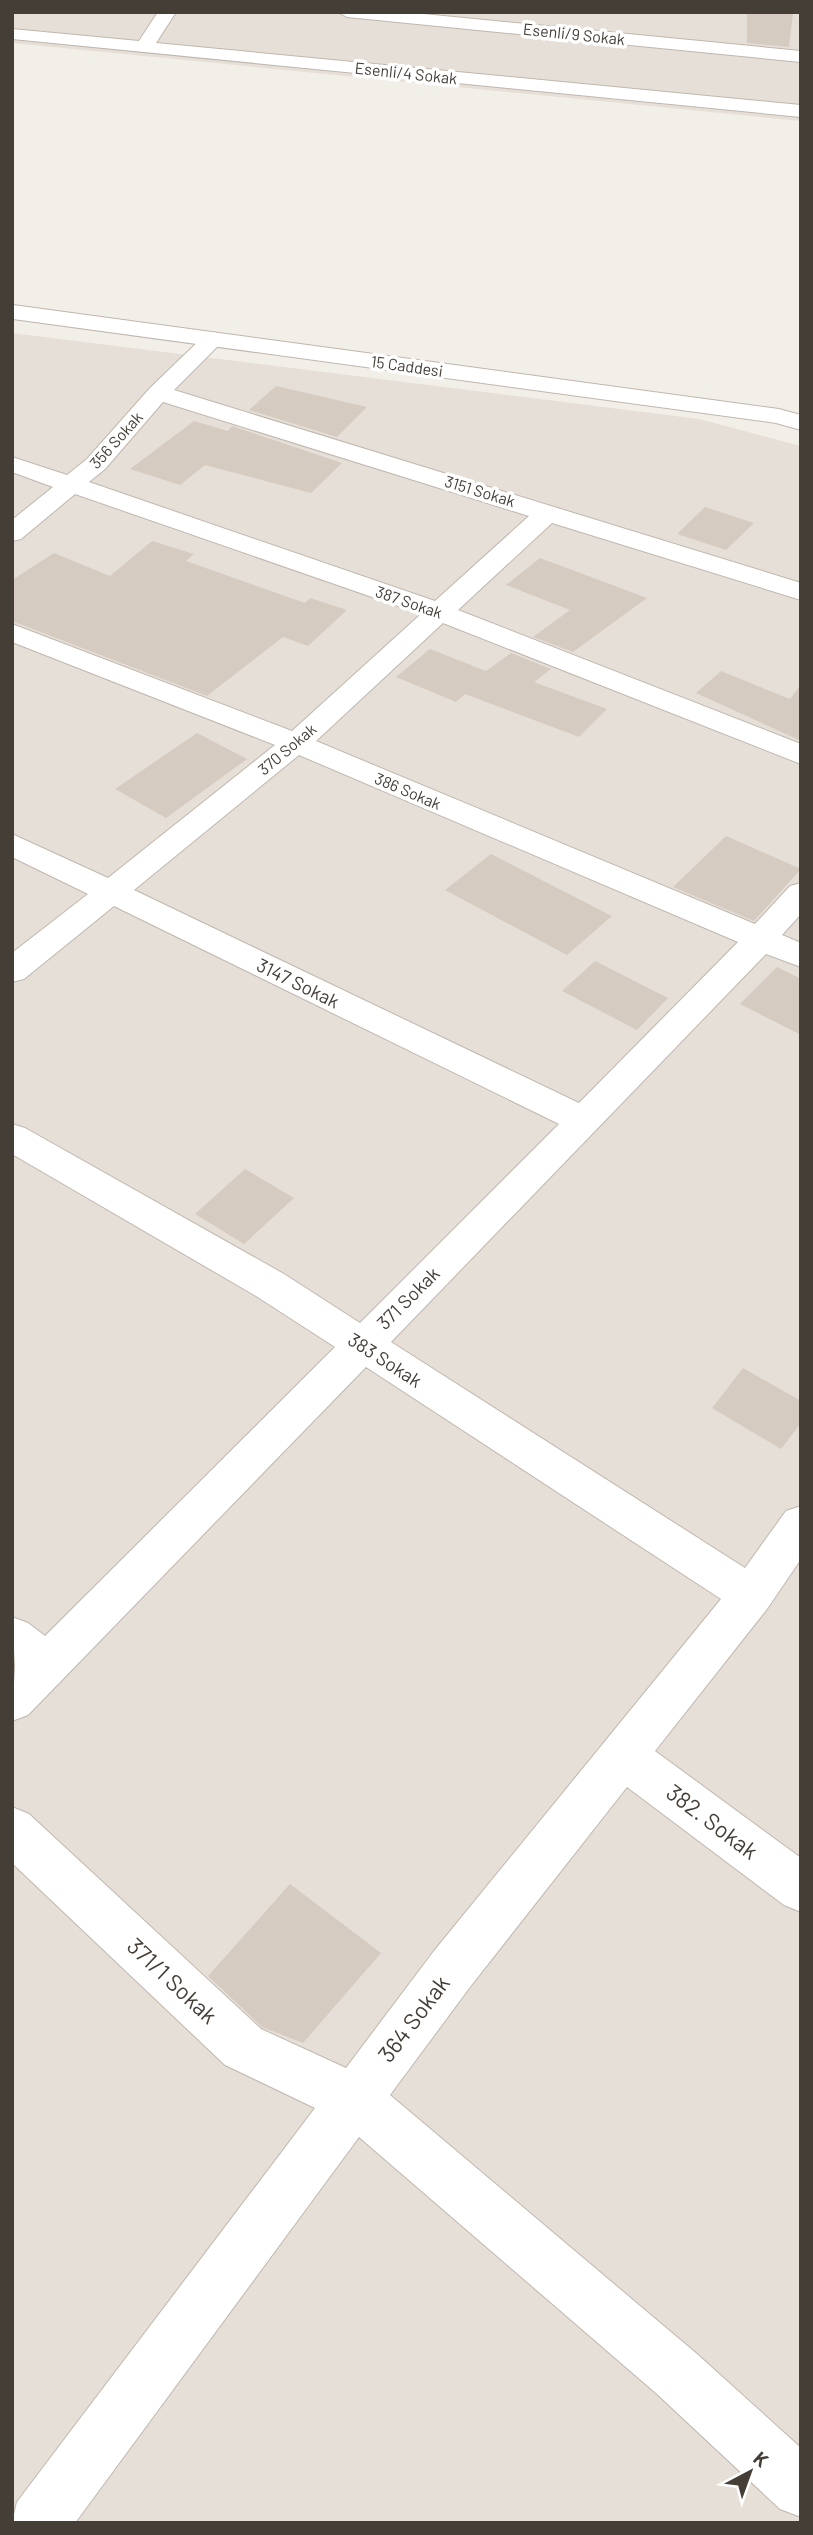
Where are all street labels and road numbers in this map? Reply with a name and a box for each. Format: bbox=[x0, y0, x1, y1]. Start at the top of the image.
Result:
street label: Esenli/9 Sokak bbox=[522, 19, 626, 48]
street label: Esenli/4 Sokak bbox=[354, 58, 458, 87]
street label: 15 Caddesi bbox=[370, 351, 444, 380]
street label: 356 Sokak bbox=[85, 407, 146, 472]
street label: 3151 Sokak bbox=[443, 471, 518, 510]
street label: 387 Sokak bbox=[373, 581, 445, 622]
street label: 370 Sokak bbox=[254, 719, 320, 778]
street label: 386 Sokak bbox=[372, 768, 444, 813]
street label: 3147 Sokak bbox=[253, 953, 343, 1012]
street label: 371 Sokak bbox=[371, 1261, 444, 1334]
street label: 383 Sokak bbox=[344, 1327, 426, 1392]
street label: 382. Sokak bbox=[661, 1778, 764, 1865]
street label: 371/1 Sokak bbox=[122, 1931, 224, 2029]
street label: 364 Sokak bbox=[371, 1969, 455, 2067]

